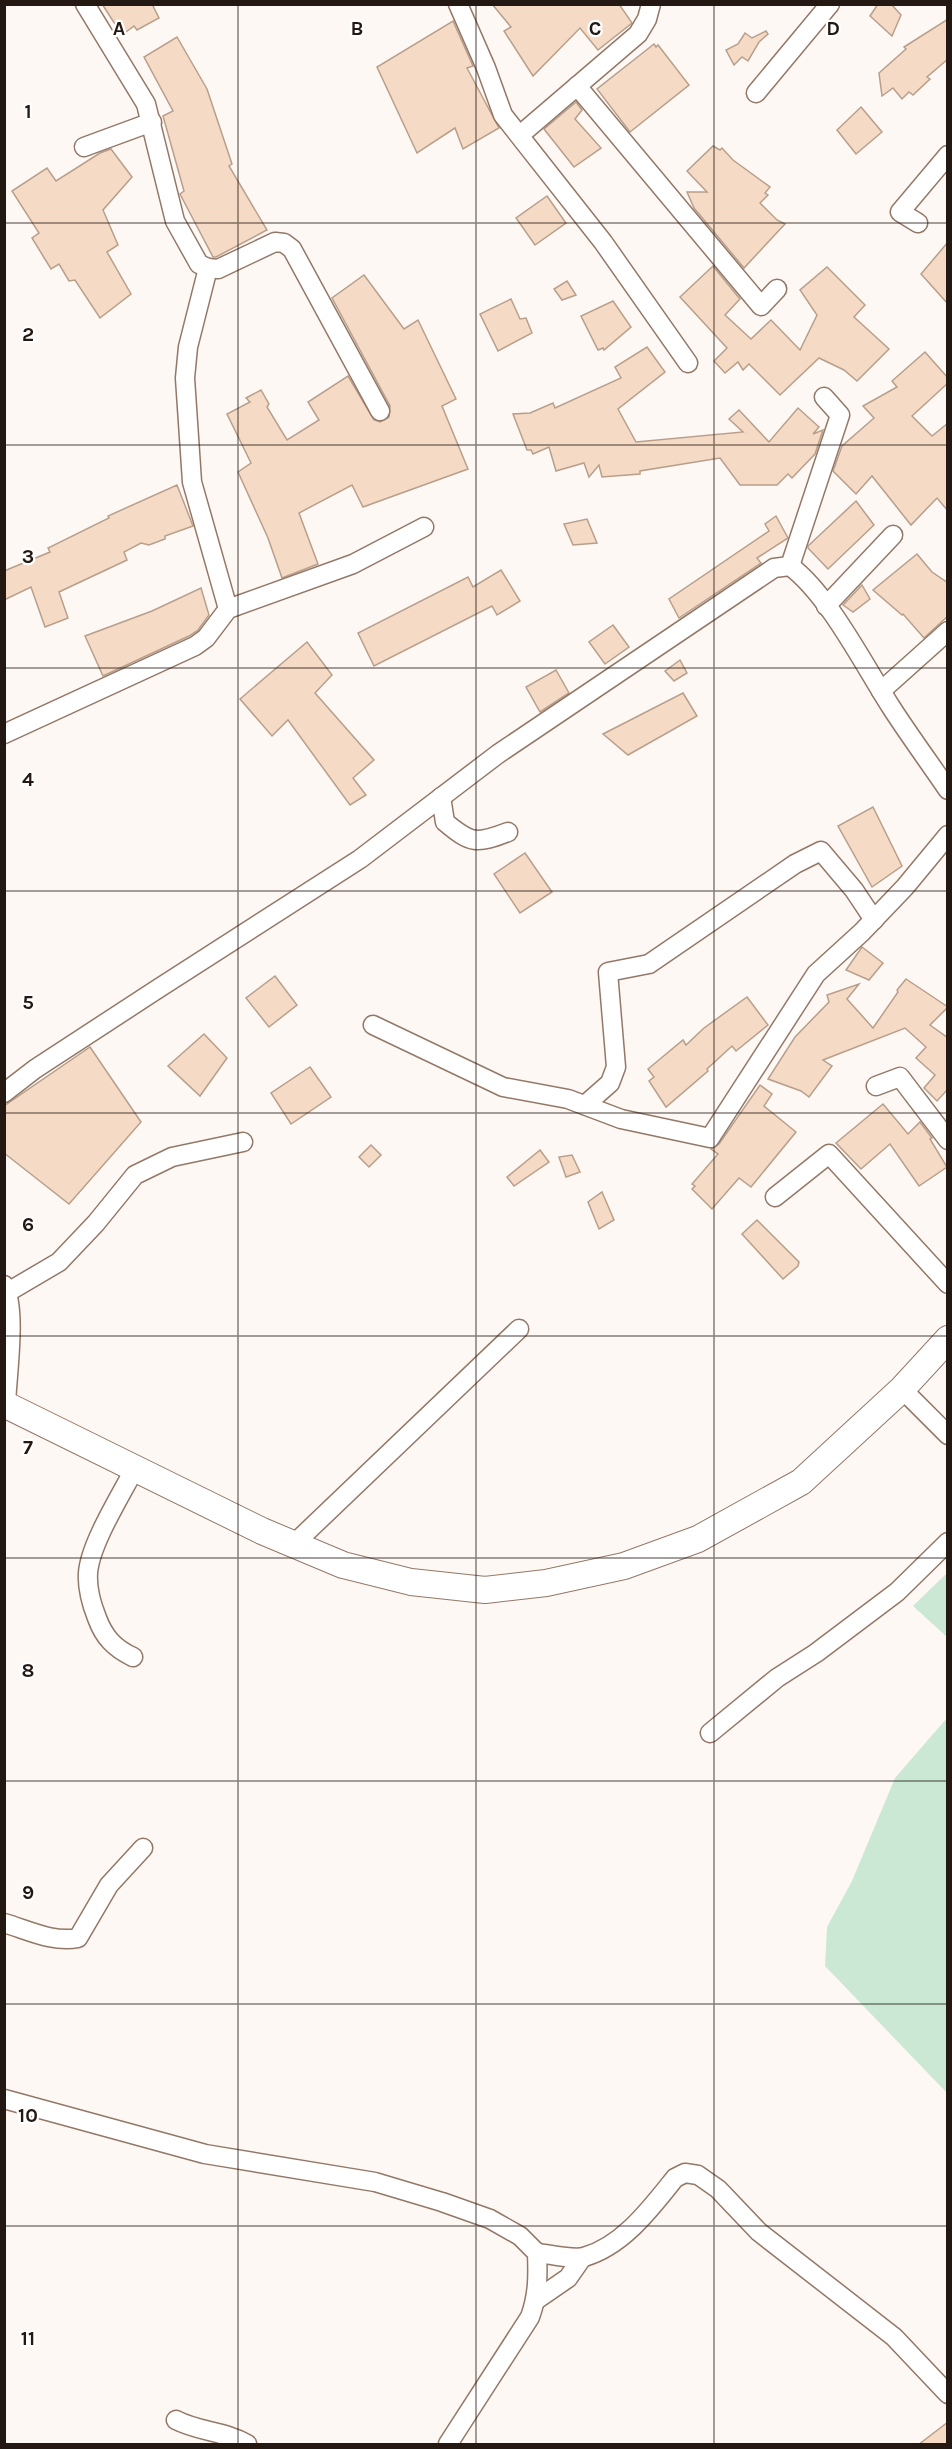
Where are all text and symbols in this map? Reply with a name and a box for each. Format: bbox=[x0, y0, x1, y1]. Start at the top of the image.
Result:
text: A bbox=[113, 17, 126, 40]
text: B bbox=[351, 17, 363, 40]
text: C bbox=[589, 17, 601, 40]
text: D bbox=[826, 17, 840, 40]
text: 1 bbox=[24, 100, 32, 123]
text: 2 bbox=[22, 323, 34, 346]
text: 3 bbox=[22, 545, 34, 568]
text: 4 bbox=[22, 768, 34, 791]
text: 5 bbox=[22, 991, 34, 1014]
text: 6 bbox=[22, 1213, 34, 1236]
text: 7 bbox=[23, 1436, 33, 1459]
text: 8 bbox=[22, 1659, 34, 1682]
text: 9 bbox=[22, 1881, 34, 1904]
text: 10 bbox=[18, 2104, 38, 2127]
text: 11 bbox=[21, 2327, 35, 2350]

